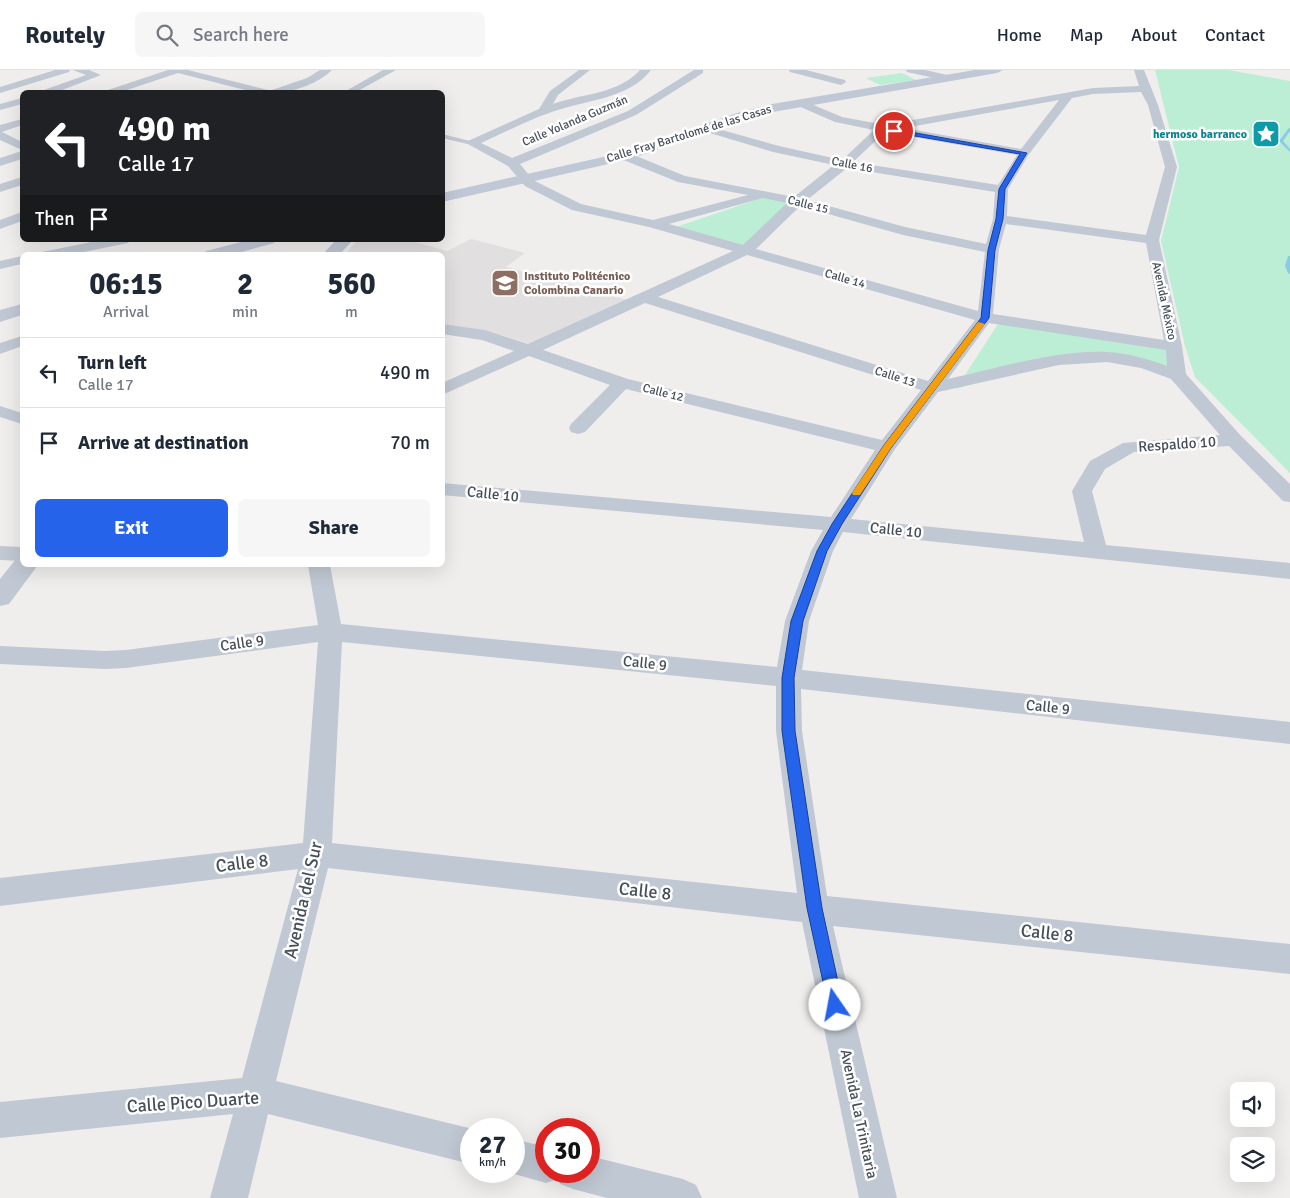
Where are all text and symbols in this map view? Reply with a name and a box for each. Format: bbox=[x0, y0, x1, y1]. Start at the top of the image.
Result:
search box bbox=[135, 12, 485, 57]
text: Routely bbox=[25, 20, 105, 50]
icon: search bbox=[153, 21, 181, 49]
text: Search here bbox=[193, 23, 289, 47]
text: Home bbox=[997, 24, 1042, 46]
text: Map bbox=[1070, 24, 1103, 46]
text: About bbox=[1131, 24, 1177, 46]
text: Contact bbox=[1205, 24, 1265, 46]
street label: Calle Yolanda Guzmán bbox=[520, 92, 630, 150]
street label: Calle Fray Bartolomé de las Casas bbox=[605, 102, 773, 166]
text: 490 m bbox=[118, 107, 211, 150]
icon: left bbox=[35, 110, 100, 175]
pin bbox=[873, 110, 915, 152]
icon: arrive bbox=[880, 117, 908, 145]
place icon: hermoso barranco bbox=[1251, 119, 1281, 149]
place label: hermoso barranco bbox=[1153, 127, 1247, 142]
text: Calle 17 bbox=[118, 150, 194, 177]
street label: Calle 16 bbox=[830, 154, 874, 176]
street label: Calle 15 bbox=[786, 193, 830, 217]
icon: arrive bbox=[85, 205, 113, 233]
text: Then bbox=[35, 207, 75, 231]
street label: Avenida México bbox=[1148, 260, 1180, 342]
text: 06:15 bbox=[89, 266, 163, 303]
text: 2 bbox=[237, 266, 253, 303]
text: 560 bbox=[327, 266, 376, 303]
street label: Calle 14 bbox=[823, 266, 868, 292]
school or university icon: Instituto Politécnico Colombina Canario bbox=[490, 268, 520, 298]
place label: Instituto Politécnico Colombina Canario bbox=[524, 269, 630, 298]
text: Arrival bbox=[103, 302, 149, 322]
text: min bbox=[232, 302, 258, 322]
text: m bbox=[345, 302, 358, 322]
text: Turn left bbox=[78, 351, 147, 375]
icon: left bbox=[35, 359, 63, 387]
text: 490 m bbox=[380, 361, 430, 385]
street label: Calle 13 bbox=[873, 363, 917, 391]
text: Calle 17 bbox=[78, 375, 134, 395]
street label: Calle 12 bbox=[641, 381, 685, 405]
icon: arrive bbox=[35, 429, 63, 457]
text: Arrive at destination bbox=[78, 431, 249, 455]
text: 70 m bbox=[390, 431, 430, 455]
street label: Respaldo 10 bbox=[1137, 432, 1217, 456]
street label: Calle 10 bbox=[466, 482, 520, 506]
button: Exit bbox=[35, 499, 228, 557]
button: Share bbox=[238, 499, 430, 557]
street label: Calle 10 bbox=[869, 518, 923, 542]
street label: Calle 9 bbox=[219, 631, 265, 655]
street label: Calle 9 bbox=[622, 652, 668, 674]
street label: Calle 9 bbox=[1025, 696, 1071, 718]
street label: Avenida del Sur bbox=[279, 839, 327, 961]
street label: Calle 8 bbox=[214, 849, 270, 877]
street label: Calle 8 bbox=[618, 877, 672, 905]
street label: Calle 8 bbox=[1020, 919, 1074, 947]
position arrow bbox=[808, 978, 860, 1030]
street label: Avenida La Trinitaria bbox=[837, 1048, 881, 1180]
map controls bbox=[1230, 1082, 1275, 1182]
button: sound bbox=[1230, 1082, 1275, 1127]
street label: Calle Pico Duarte bbox=[126, 1086, 260, 1118]
speed limit sign: 30 bbox=[535, 1118, 600, 1183]
text: 27 bbox=[479, 1129, 506, 1160]
button: layers bbox=[1230, 1137, 1275, 1182]
text: km/h bbox=[479, 1155, 506, 1170]

